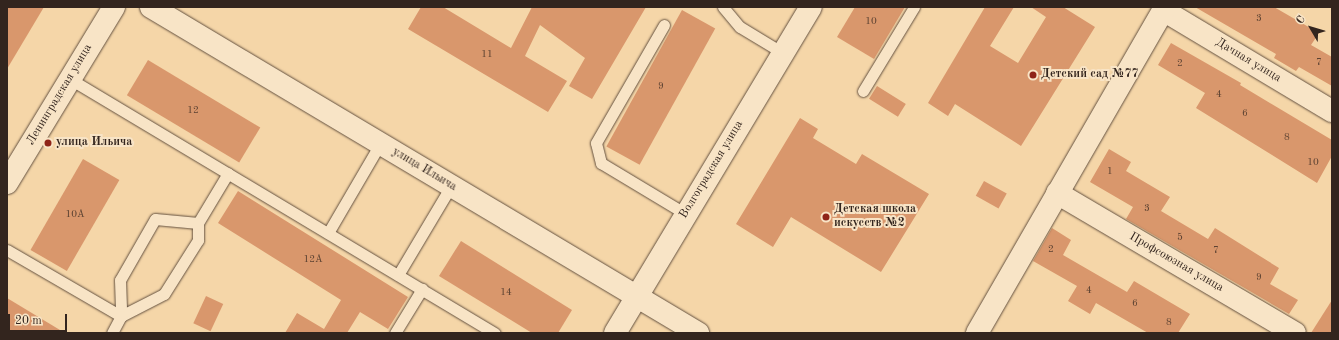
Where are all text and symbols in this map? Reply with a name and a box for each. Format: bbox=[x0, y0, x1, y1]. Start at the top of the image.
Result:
north arrow bbox=[1291, 8, 1331, 48]
house number: 3 bbox=[1256, 13, 1262, 25]
text: С bbox=[1295, 14, 1308, 27]
house number: 10 bbox=[865, 16, 877, 28]
street label: Дачная улица bbox=[1213, 36, 1283, 86]
street label: Ленинградская улица bbox=[24, 42, 96, 148]
house number: 11 bbox=[481, 49, 493, 61]
house number: 7 bbox=[1316, 57, 1322, 69]
house number: 2 bbox=[1177, 58, 1183, 70]
place label: Детский сад №77 bbox=[1041, 68, 1138, 82]
marker: Детский сад №77 bbox=[1028, 70, 1038, 80]
house number: 9 bbox=[658, 81, 664, 93]
house number: 4 bbox=[1216, 89, 1222, 101]
house number: 12 bbox=[187, 105, 199, 117]
house number: 6 bbox=[1242, 108, 1248, 120]
street label: Волгоградская улица bbox=[677, 118, 747, 222]
house number: 8 bbox=[1284, 132, 1290, 144]
place label: улица Ильича bbox=[56, 136, 132, 150]
marker: улица Ильича bbox=[43, 138, 53, 148]
street label: улица Ильича bbox=[389, 145, 459, 195]
house number: 10 bbox=[1307, 157, 1319, 169]
house number: 1 bbox=[1107, 166, 1113, 178]
place label: Детская школа искусств №2 bbox=[834, 203, 916, 231]
house number: 3 bbox=[1144, 203, 1150, 215]
house number: 10А bbox=[65, 209, 85, 221]
marker: Детская школа искусств №2 bbox=[821, 212, 831, 222]
street label: Профсоюзная улица bbox=[1126, 230, 1226, 296]
house number: 5 bbox=[1177, 232, 1183, 244]
house number: 2 bbox=[1048, 244, 1054, 256]
house number: 7 bbox=[1213, 245, 1219, 257]
house number: 12А bbox=[303, 254, 323, 266]
house number: 9 bbox=[1256, 272, 1262, 284]
house number: 4 bbox=[1086, 285, 1092, 297]
house number: 14 bbox=[500, 287, 512, 299]
house number: 6 bbox=[1132, 298, 1138, 310]
scale bar bbox=[10, 306, 69, 332]
text: 20 m bbox=[15, 315, 42, 327]
house number: 8 bbox=[1166, 317, 1172, 329]

